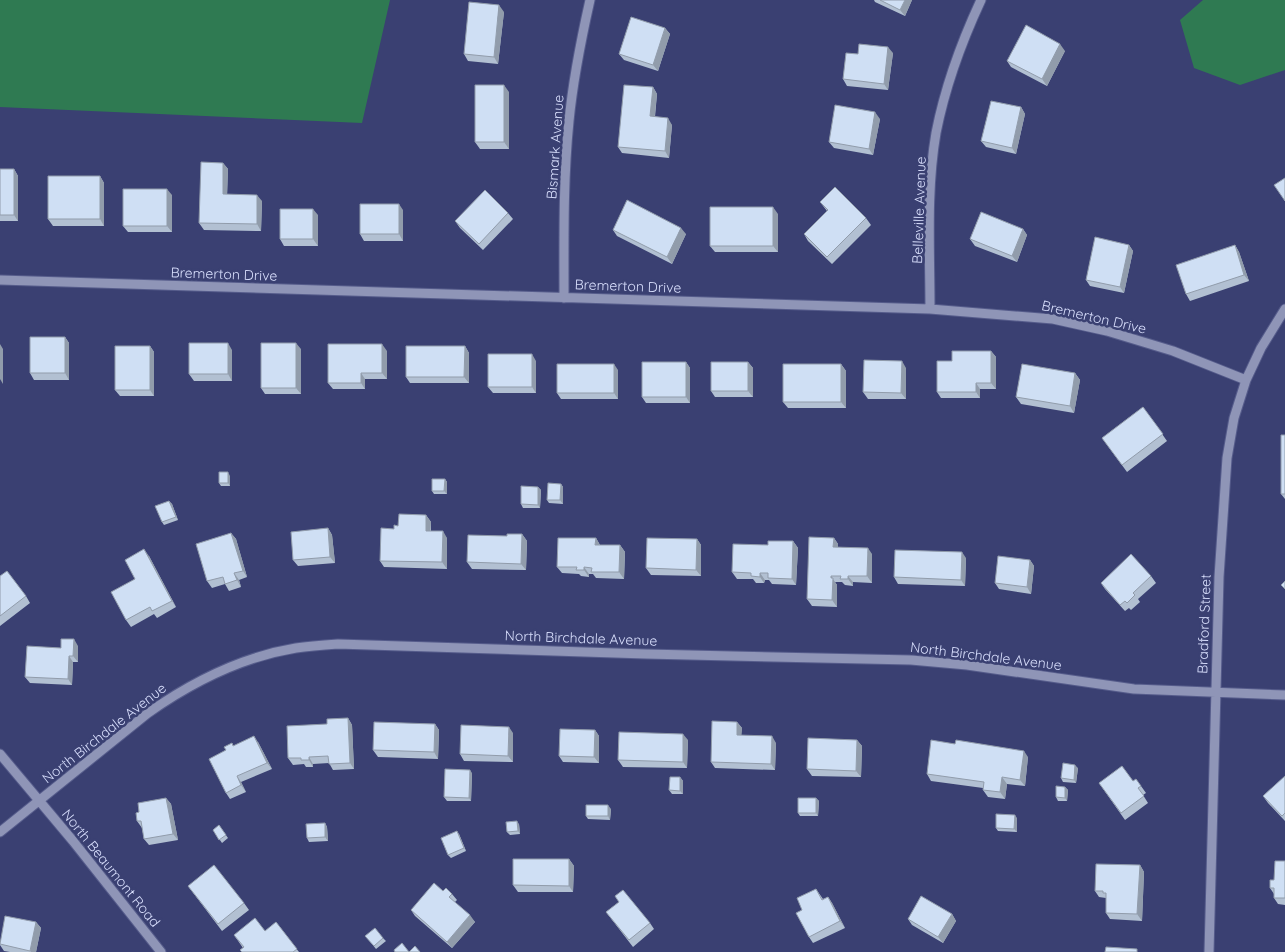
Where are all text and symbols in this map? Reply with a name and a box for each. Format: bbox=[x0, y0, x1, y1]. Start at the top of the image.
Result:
street label: Bismark Avenue bbox=[542, 94, 568, 200]
street label: Belleville Avenue bbox=[908, 156, 930, 264]
street label: Bremerton Drive bbox=[170, 263, 278, 285]
street label: Bremerton Drive bbox=[574, 275, 682, 297]
street label: Bremerton Drive bbox=[1040, 296, 1148, 338]
street label: Bradford Street bbox=[1193, 574, 1215, 674]
street label: North Birchdale Avenue bbox=[504, 626, 658, 650]
street label: North Birchdale Avenue bbox=[909, 638, 1063, 674]
street label: North Birchdale Avenue bbox=[38, 679, 170, 787]
street label: North Beaumont Road bbox=[58, 805, 164, 931]

